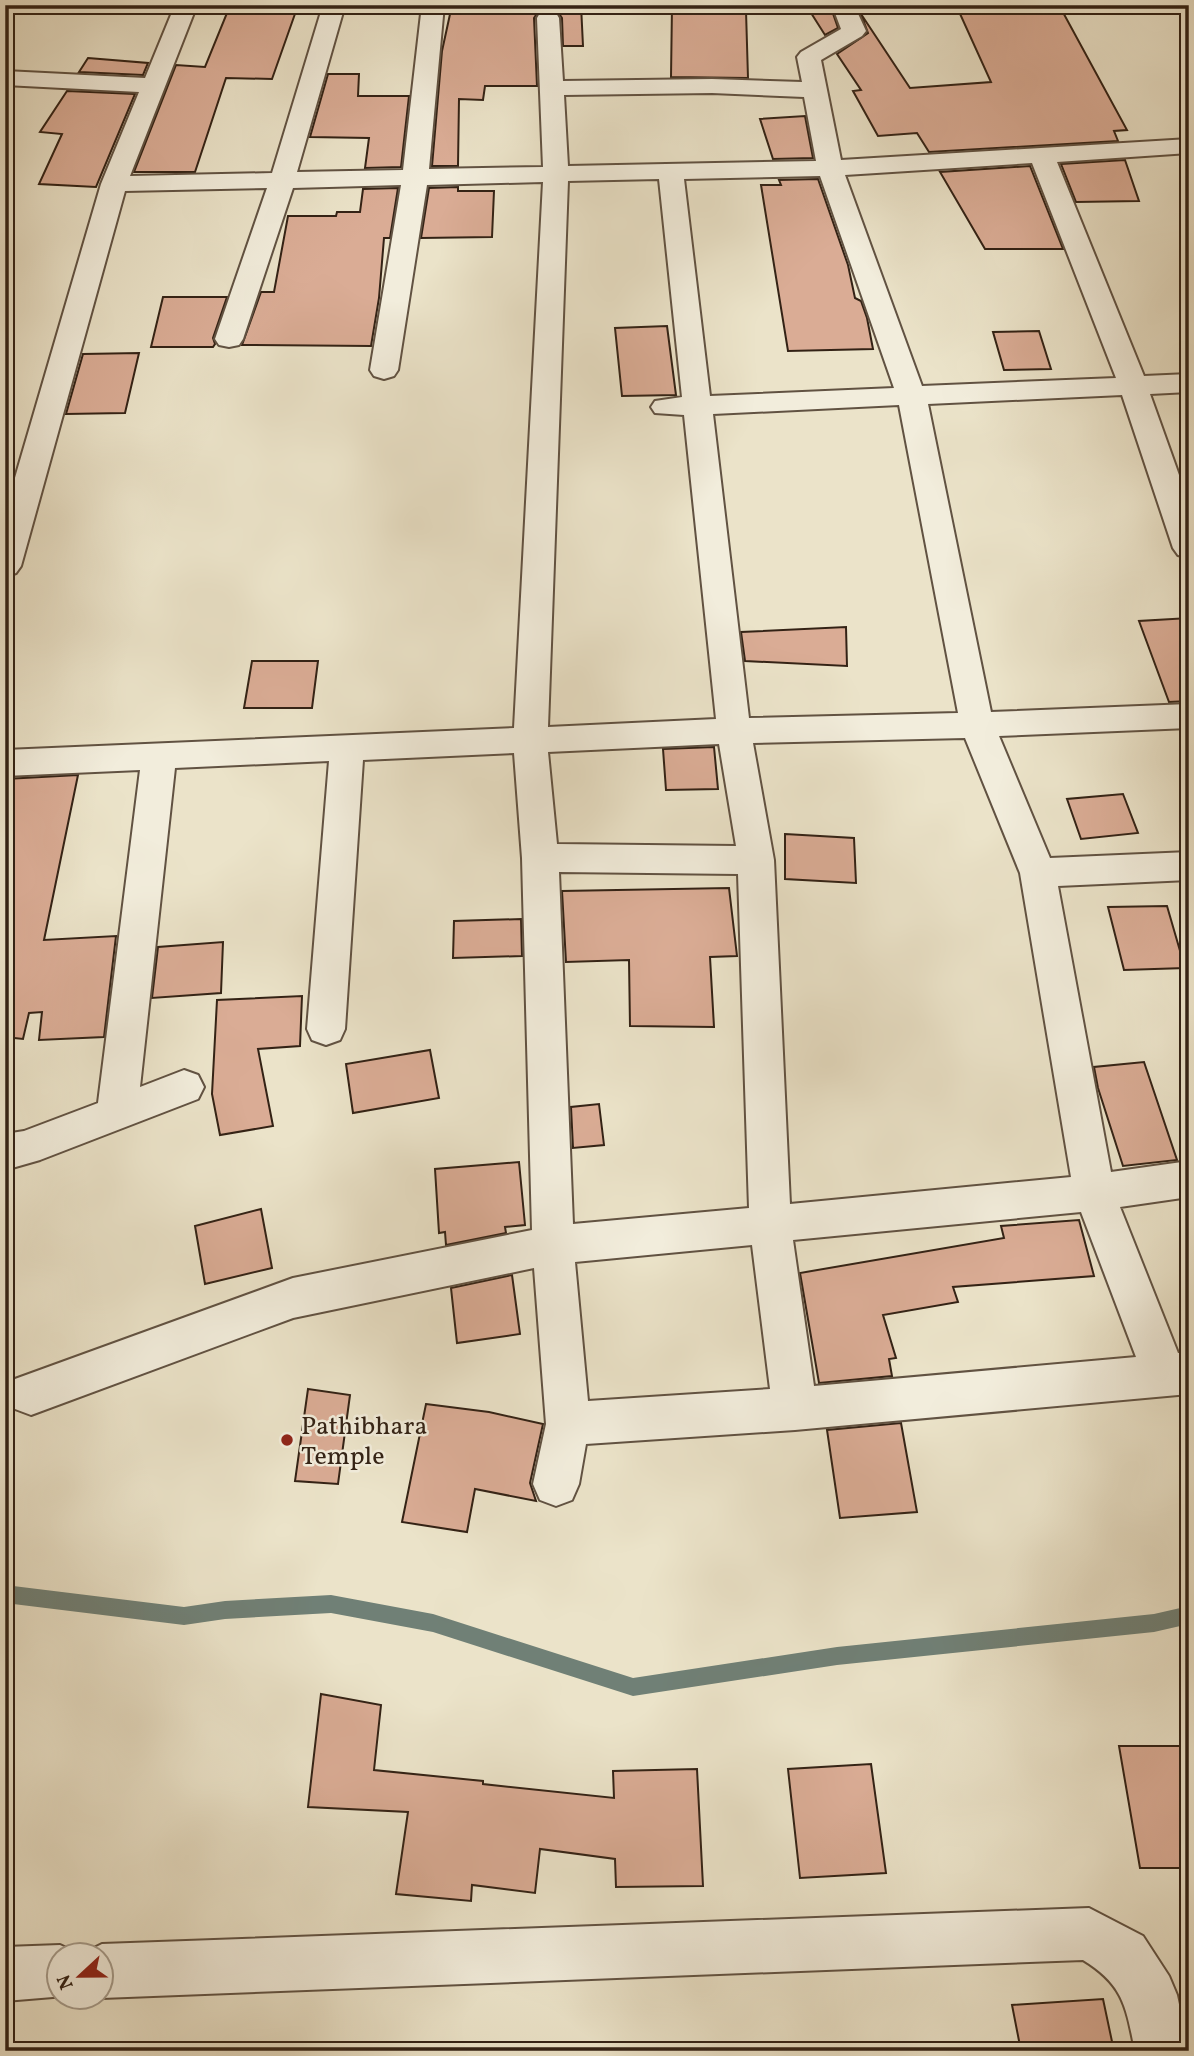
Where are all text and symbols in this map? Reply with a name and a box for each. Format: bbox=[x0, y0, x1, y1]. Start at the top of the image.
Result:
place label: Pathibhara Temple bbox=[301, 1409, 427, 1475]
marker: Pathibhara Temple bbox=[279, 1432, 295, 1448]
north arrow bbox=[46, 1940, 116, 2010]
text: N bbox=[51, 1970, 81, 1993]

